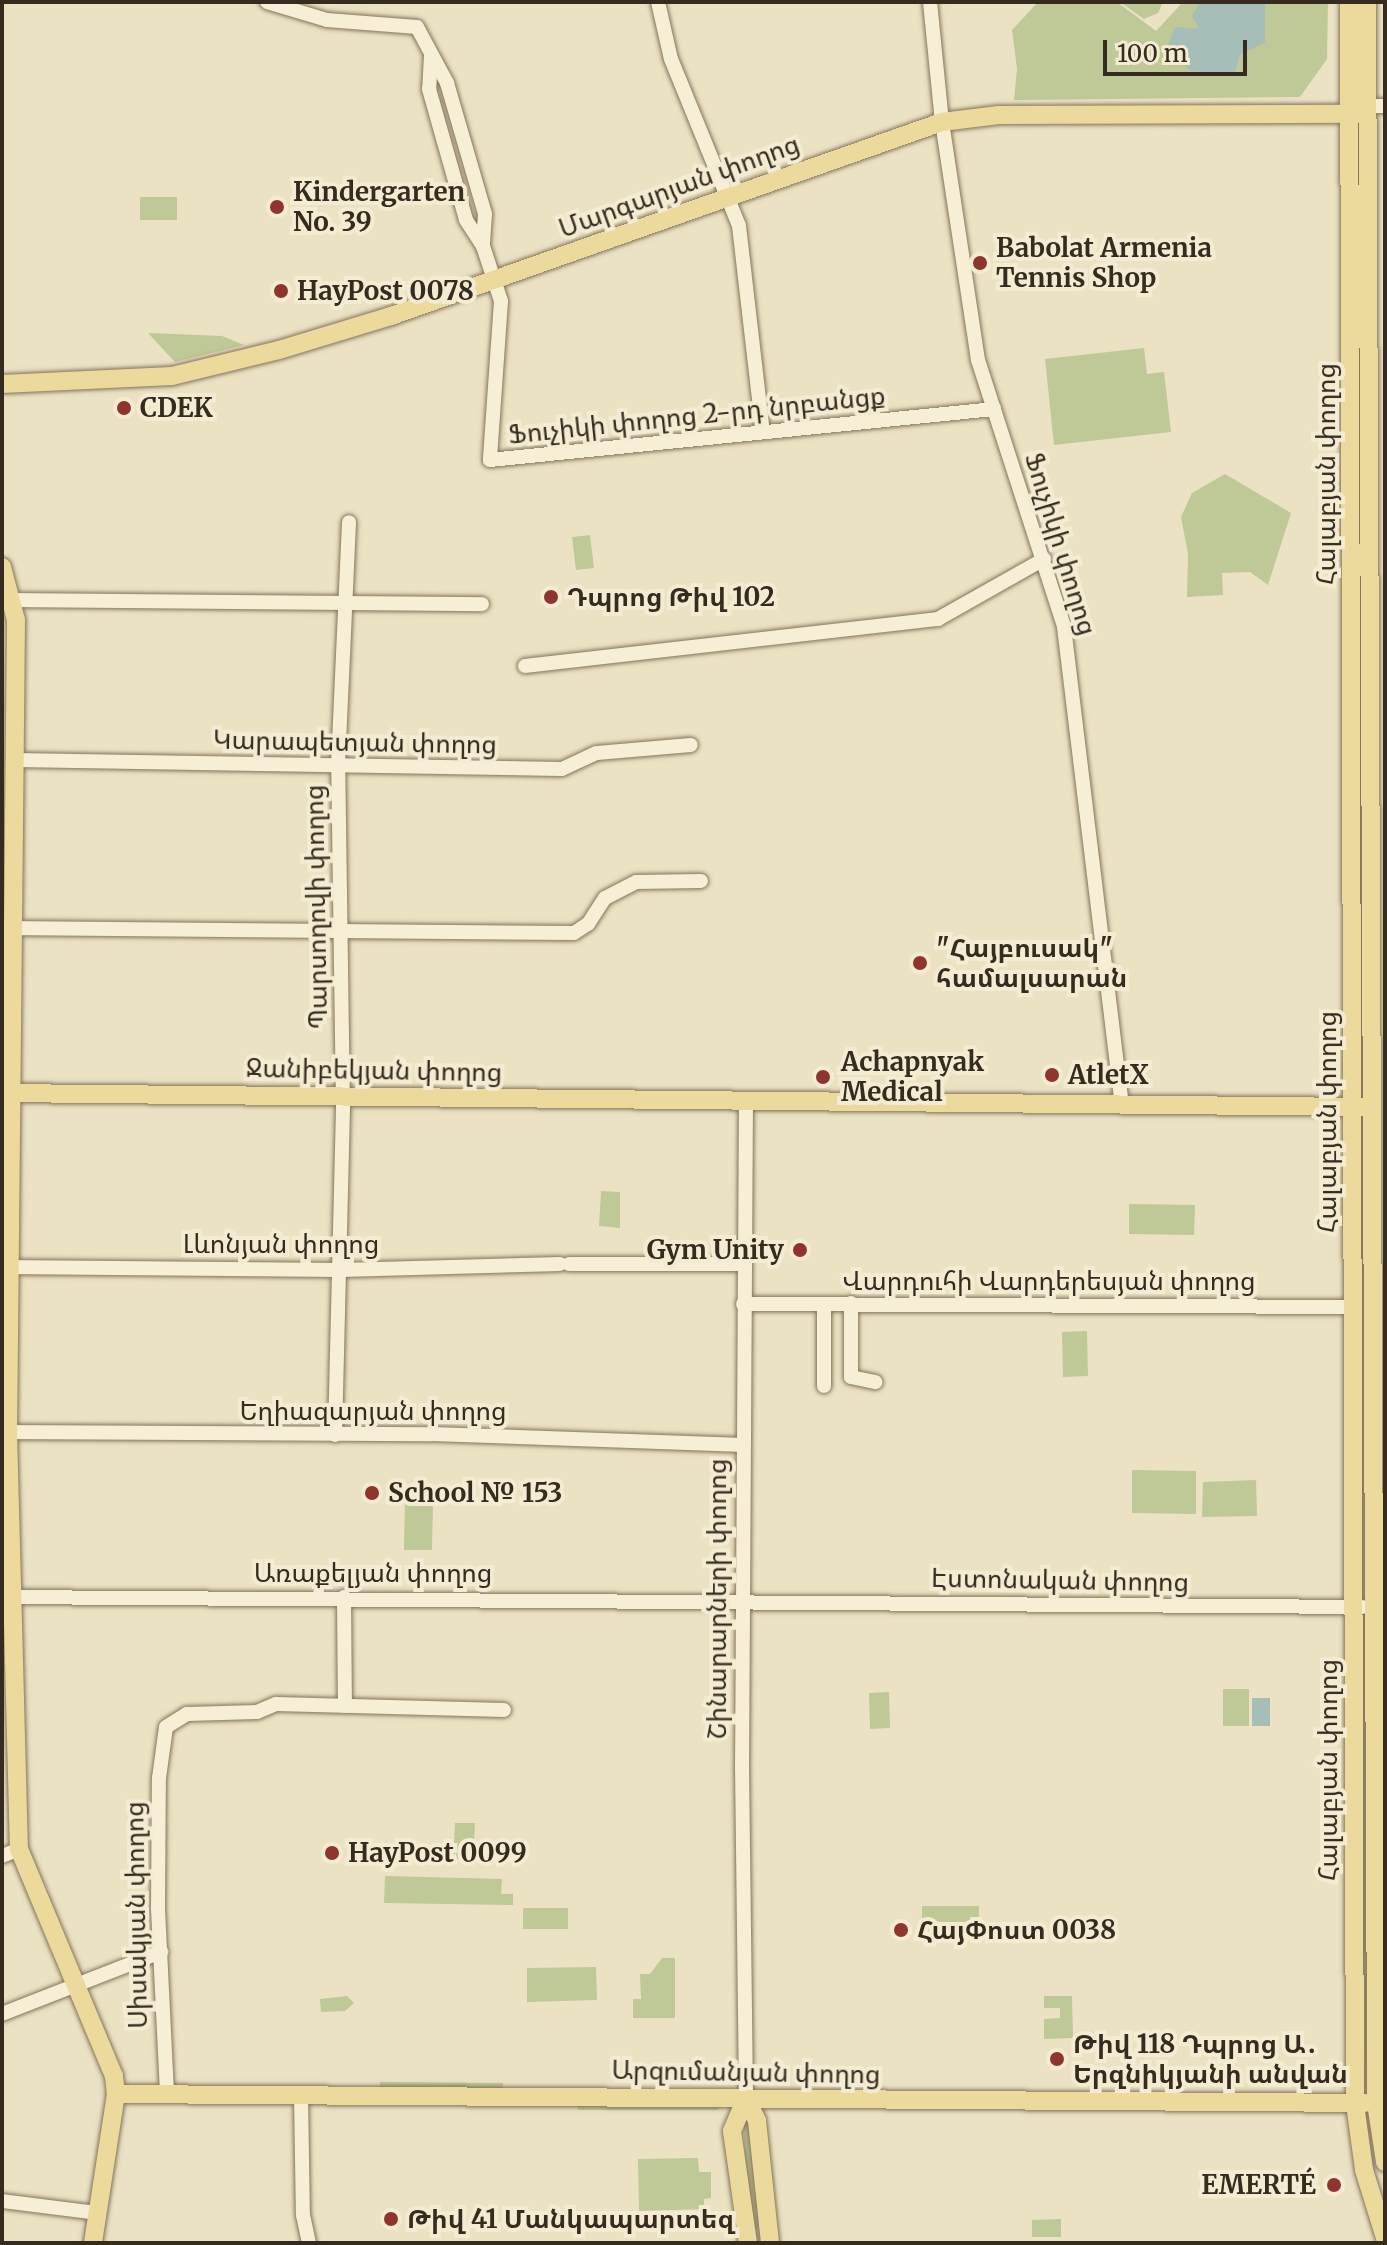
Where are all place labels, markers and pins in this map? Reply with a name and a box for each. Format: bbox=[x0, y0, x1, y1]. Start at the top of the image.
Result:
place label: Kindergarten No. 39 bbox=[293, 176, 465, 238]
marker: Kindergarten No. 39 bbox=[268, 198, 286, 216]
place label: Babolat Armenia Tennis Shop bbox=[996, 232, 1212, 294]
marker: Babolat Armenia Tennis Shop bbox=[971, 254, 989, 272]
place label: HayPost 0078 bbox=[297, 275, 474, 307]
marker: HayPost 0078 bbox=[272, 282, 290, 300]
place label: CDEK bbox=[140, 392, 213, 424]
marker: CDEK bbox=[115, 399, 133, 417]
place label: Դպրոց Թիվ 102 bbox=[567, 581, 775, 613]
marker: Դպրոց Թիվ 102 bbox=[542, 588, 560, 606]
place label: "Հայբուսակ" համալսարան bbox=[936, 932, 1127, 994]
marker: "Հայբուսակ" համալսարան bbox=[911, 954, 929, 972]
place label: Achapnyak Medical bbox=[841, 1046, 984, 1108]
place label: AtletX bbox=[1068, 1059, 1149, 1091]
marker: Achapnyak Medical bbox=[812, 1066, 834, 1088]
marker: AtletX bbox=[1043, 1066, 1061, 1084]
place label: Gym Unity bbox=[647, 1234, 784, 1266]
marker: Gym Unity bbox=[791, 1241, 809, 1259]
place label: School № 153 bbox=[388, 1477, 562, 1509]
marker: School № 153 bbox=[363, 1484, 381, 1502]
place label: HayPost 0099 bbox=[348, 1837, 527, 1869]
marker: HayPost 0099 bbox=[323, 1844, 341, 1862]
place label: ՀայՓոստ 0038 bbox=[917, 1914, 1116, 1946]
marker: ՀայՓոստ 0038 bbox=[892, 1921, 910, 1939]
place label: Թիվ 118 Դպրոց Ա․ Երզնիկյանի անվան bbox=[1073, 2028, 1348, 2090]
marker: Թիվ 118 Դպրոց Ա․ Երզնիկյանի անվան bbox=[1048, 2050, 1066, 2068]
place label: EMERTÉ bbox=[1201, 2169, 1316, 2201]
marker: EMERTÉ bbox=[1323, 2174, 1345, 2196]
place label: Թիվ 41 Մանկապարտեզ bbox=[407, 2203, 734, 2235]
marker: Թիվ 41 Մանկապարտեզ bbox=[382, 2210, 400, 2228]

